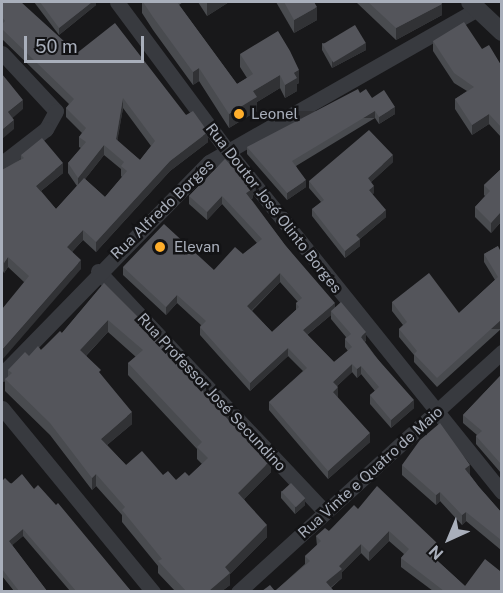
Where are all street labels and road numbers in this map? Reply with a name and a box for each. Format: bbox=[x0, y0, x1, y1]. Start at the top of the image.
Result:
street label: Rua Doutor José Olinto Borges bbox=[202, 120, 346, 296]
street label: Rua Alfredo Borges bbox=[107, 155, 217, 263]
street label: Rua Professor José Secundino bbox=[134, 309, 290, 475]
street label: Rua Vinte e Quatro de Maio bbox=[294, 402, 446, 542]

